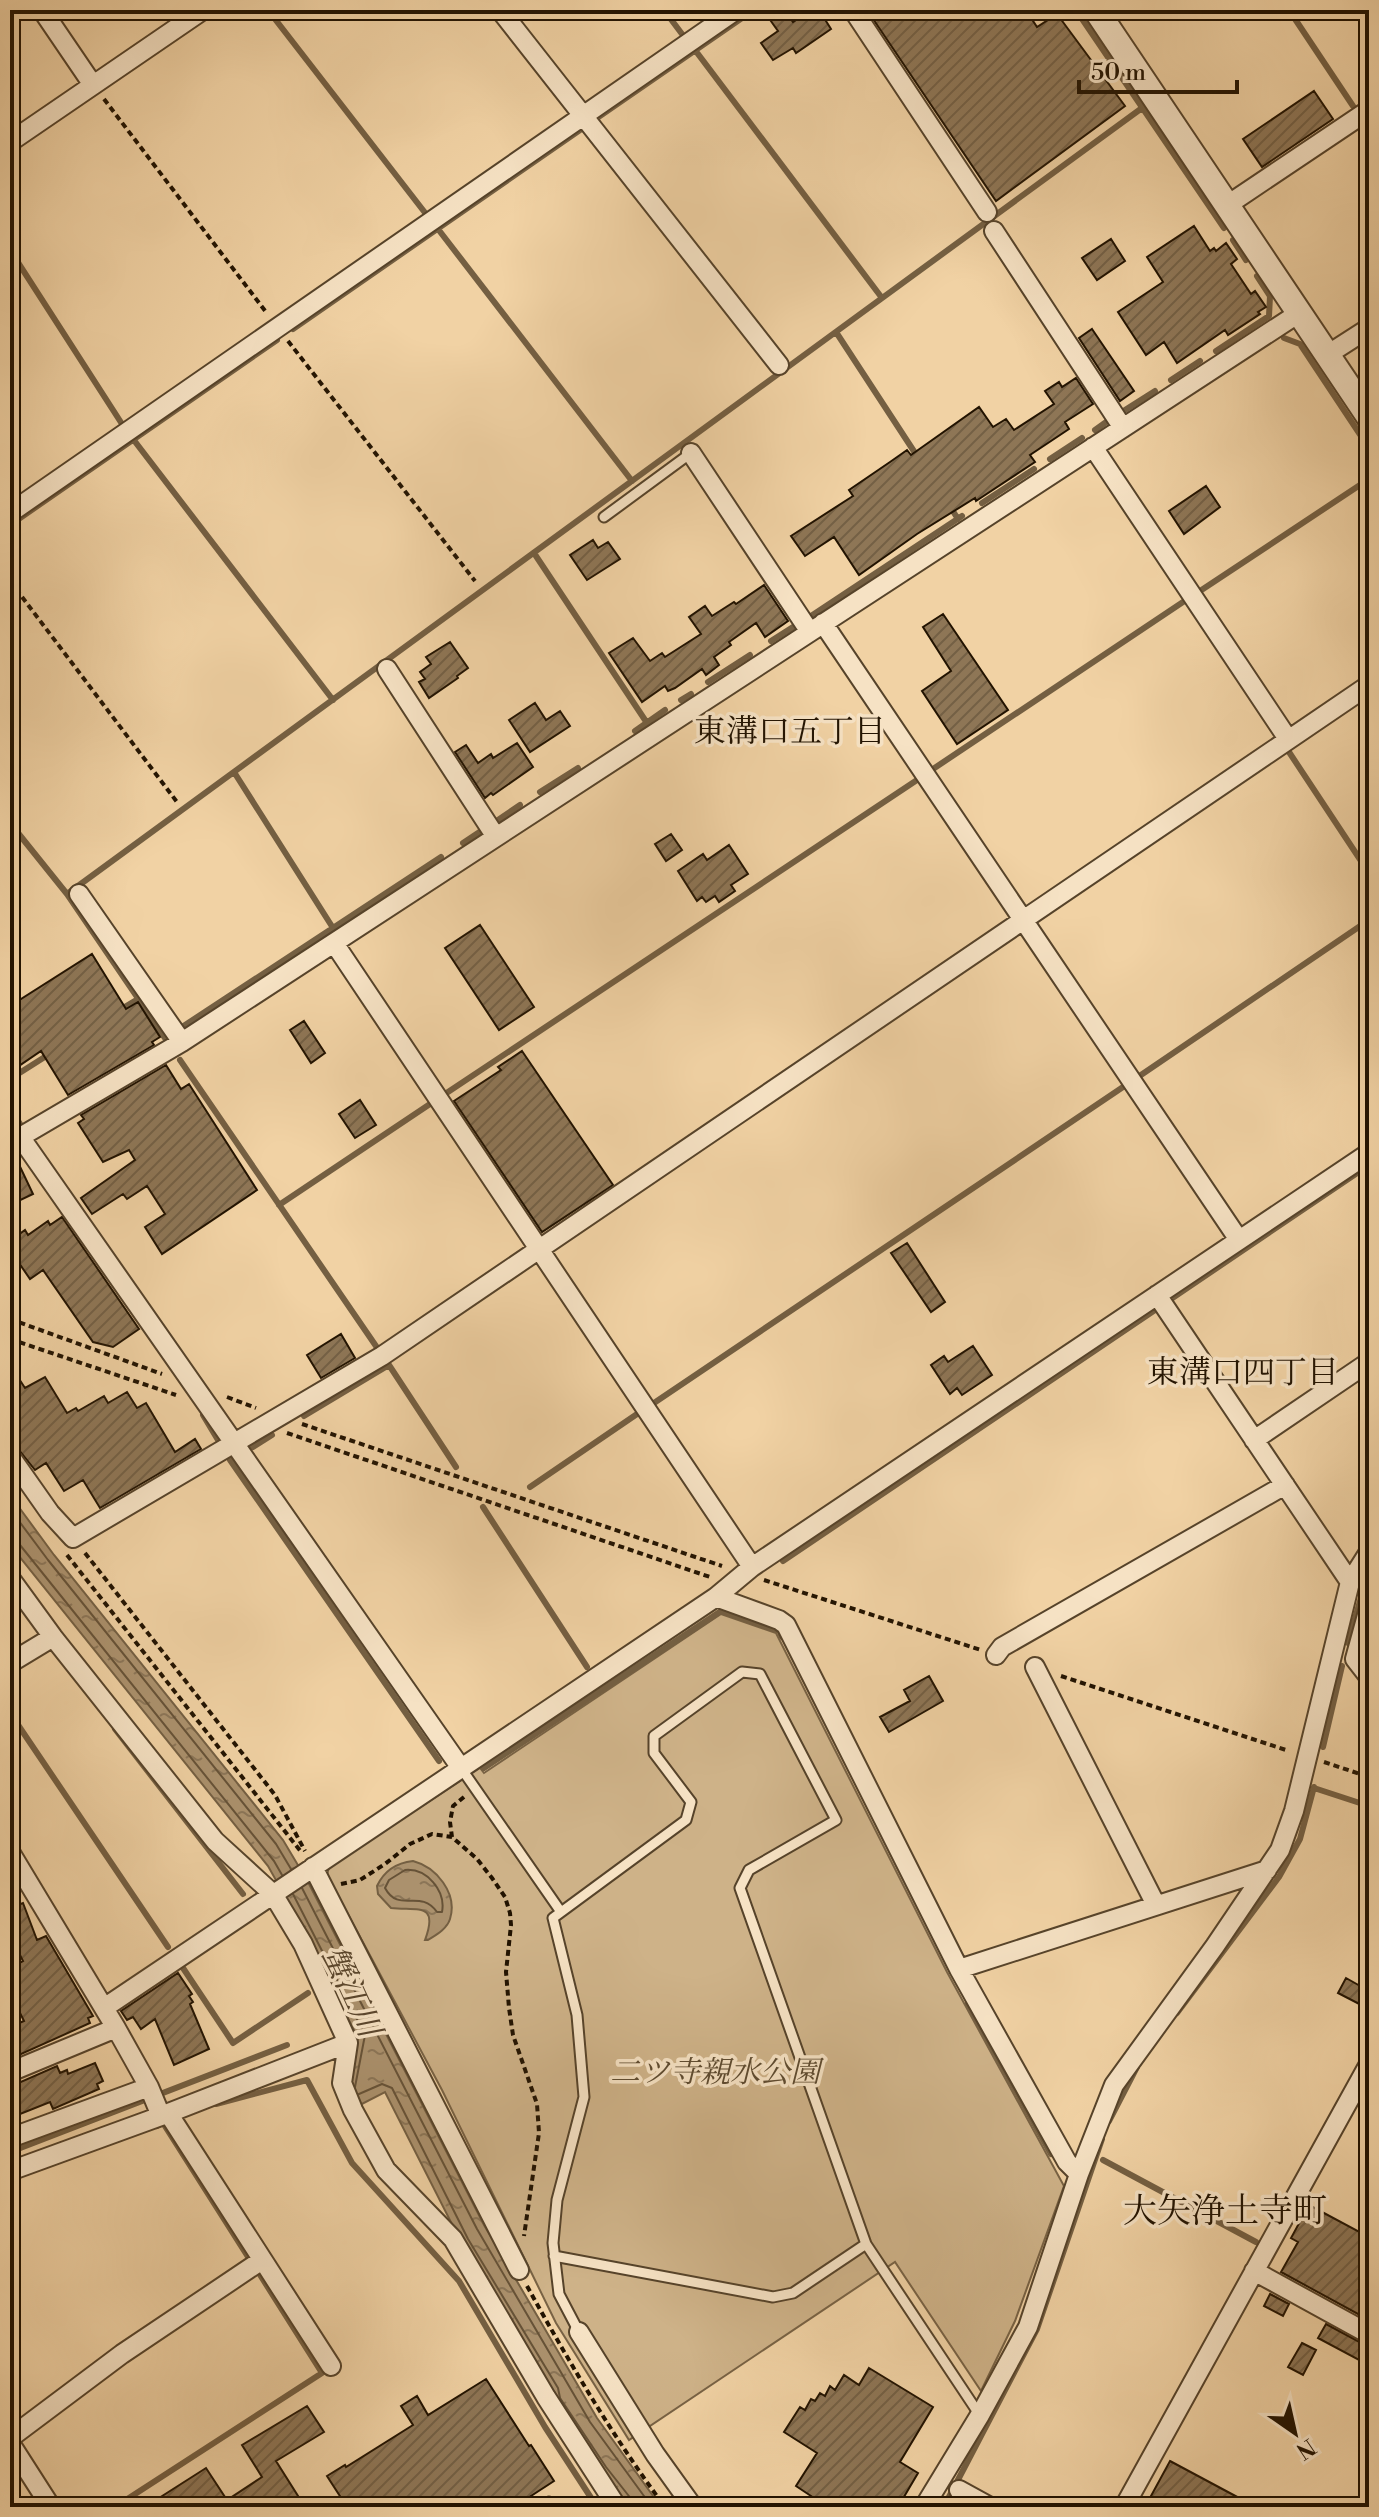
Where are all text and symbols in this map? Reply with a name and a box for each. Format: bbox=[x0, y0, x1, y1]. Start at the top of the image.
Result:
scale bar bbox=[1079, 44, 1237, 94]
text: 50 m bbox=[1091, 58, 1146, 88]
district label: 東溝口五丁目 bbox=[694, 712, 886, 752]
district label: 東溝口四丁目 bbox=[1147, 1353, 1339, 1393]
water label: 蟹江川 bbox=[313, 1939, 391, 2046]
park label: 二ツ寺親水公園 bbox=[610, 2054, 825, 2092]
district label: 大矢浄土寺町 bbox=[1123, 2191, 1327, 2233]
north arrow bbox=[1255, 2393, 1335, 2473]
text: N bbox=[1290, 2432, 1320, 2465]

